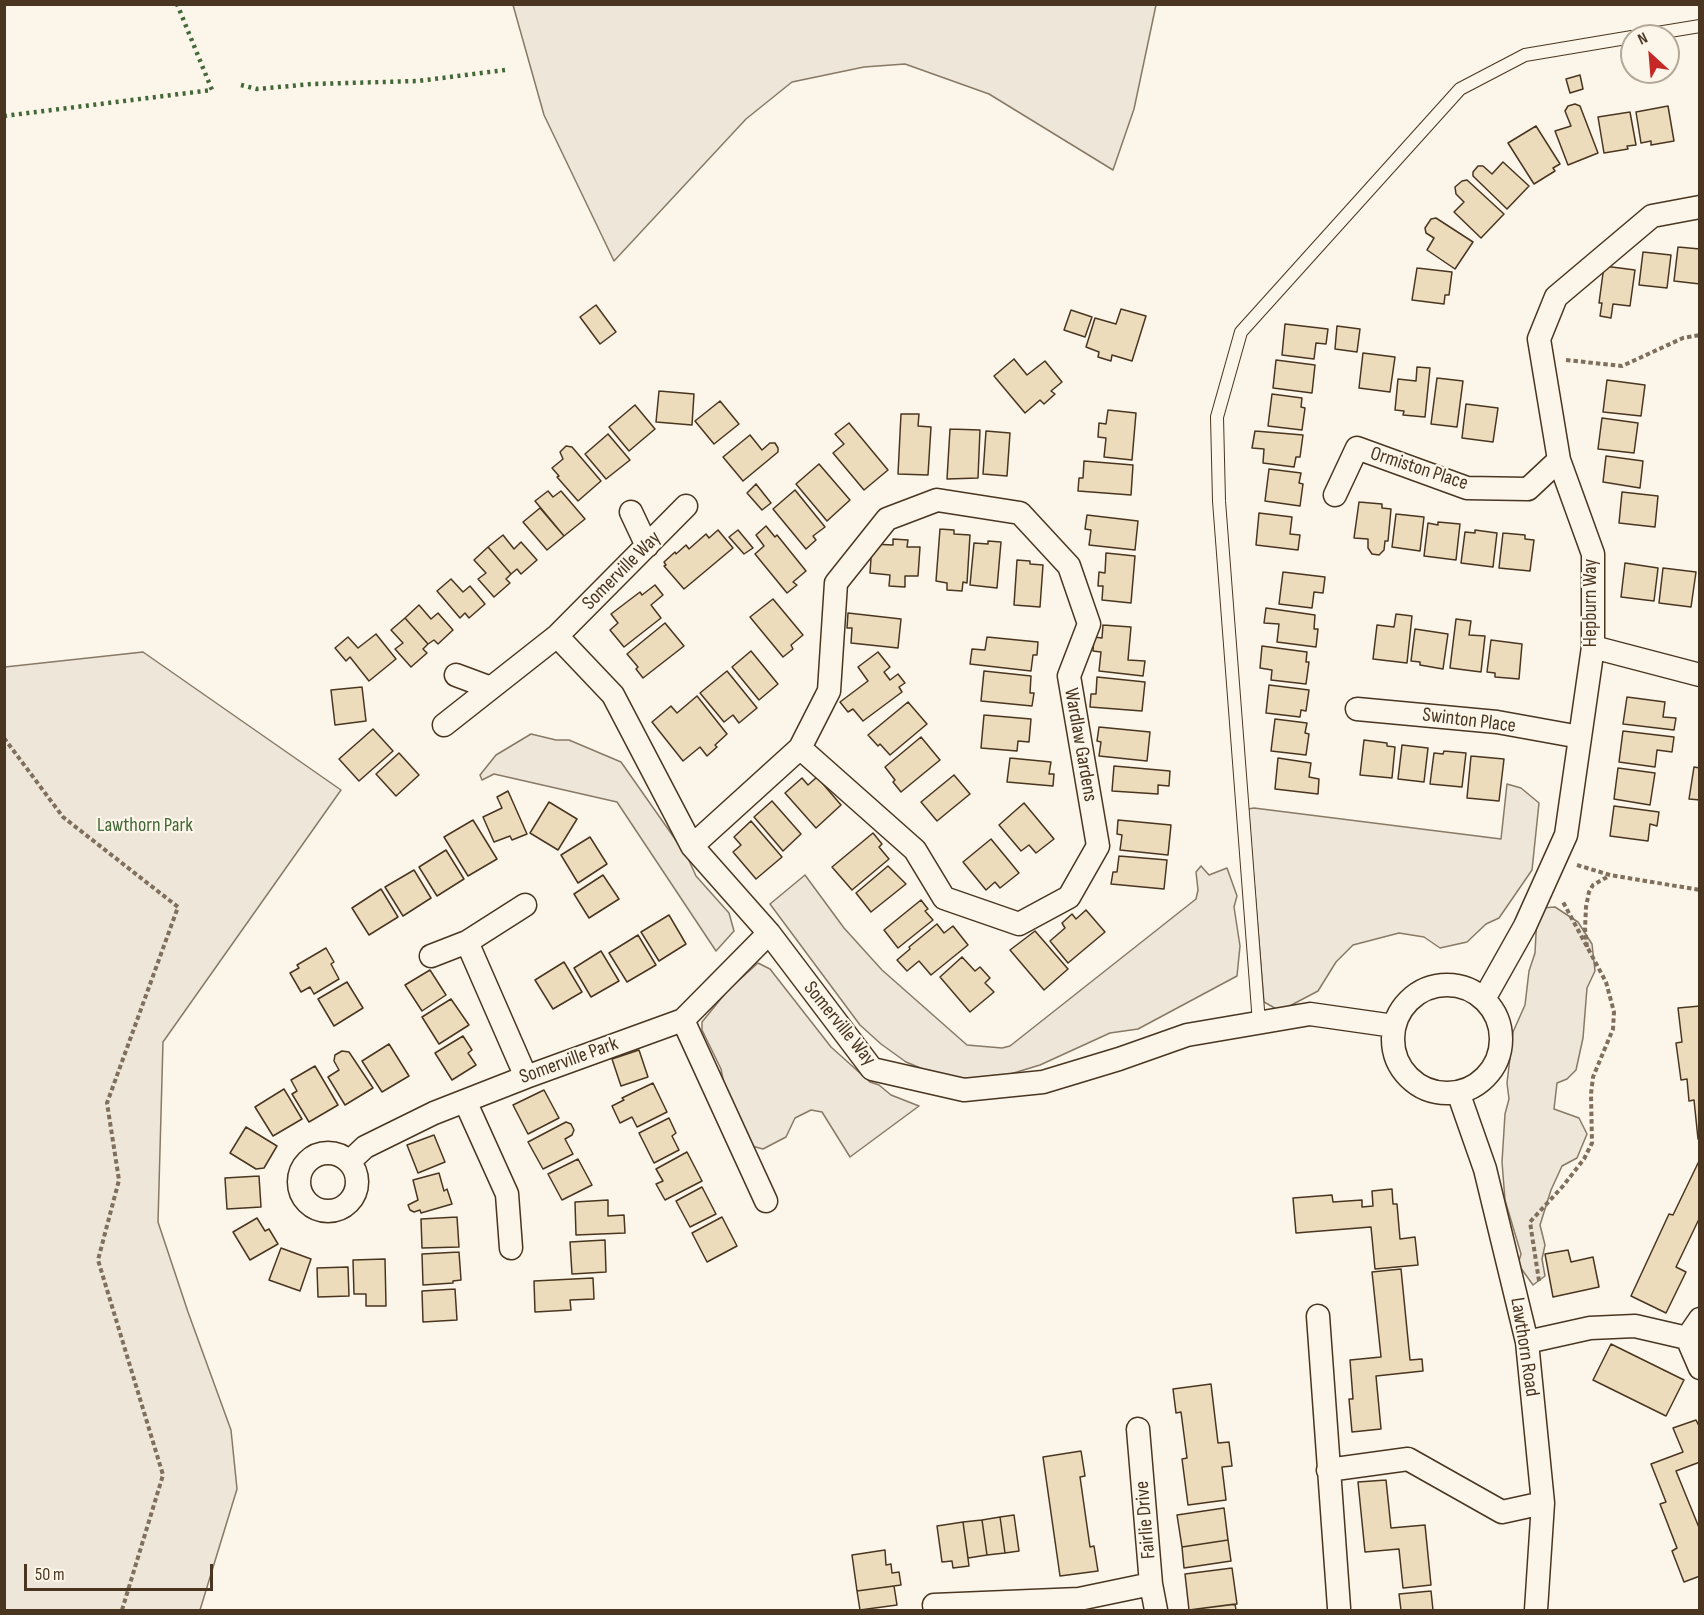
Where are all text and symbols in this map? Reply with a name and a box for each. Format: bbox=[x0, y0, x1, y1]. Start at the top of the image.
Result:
north arrow bbox=[1620, 24, 1680, 84]
text: N bbox=[1635, 29, 1651, 50]
street label: Ormiston Place bbox=[1367, 442, 1471, 496]
street label: Somerville Way bbox=[578, 527, 666, 615]
street label: Hepburn Way bbox=[1579, 559, 1603, 647]
street label: Wardlaw Gardens bbox=[1058, 686, 1102, 804]
street label: Swinton Place bbox=[1421, 703, 1517, 739]
park label: Lawthorn Park bbox=[97, 814, 193, 838]
street label: Somerville Way bbox=[798, 977, 880, 1071]
street label: Somerville Park bbox=[516, 1032, 622, 1090]
street label: Lawthorn Road bbox=[1504, 1296, 1544, 1398]
street label: Fairlie Drive bbox=[1131, 1480, 1161, 1560]
scale bar bbox=[27, 1552, 216, 1590]
text: 50 m bbox=[35, 1564, 65, 1585]

